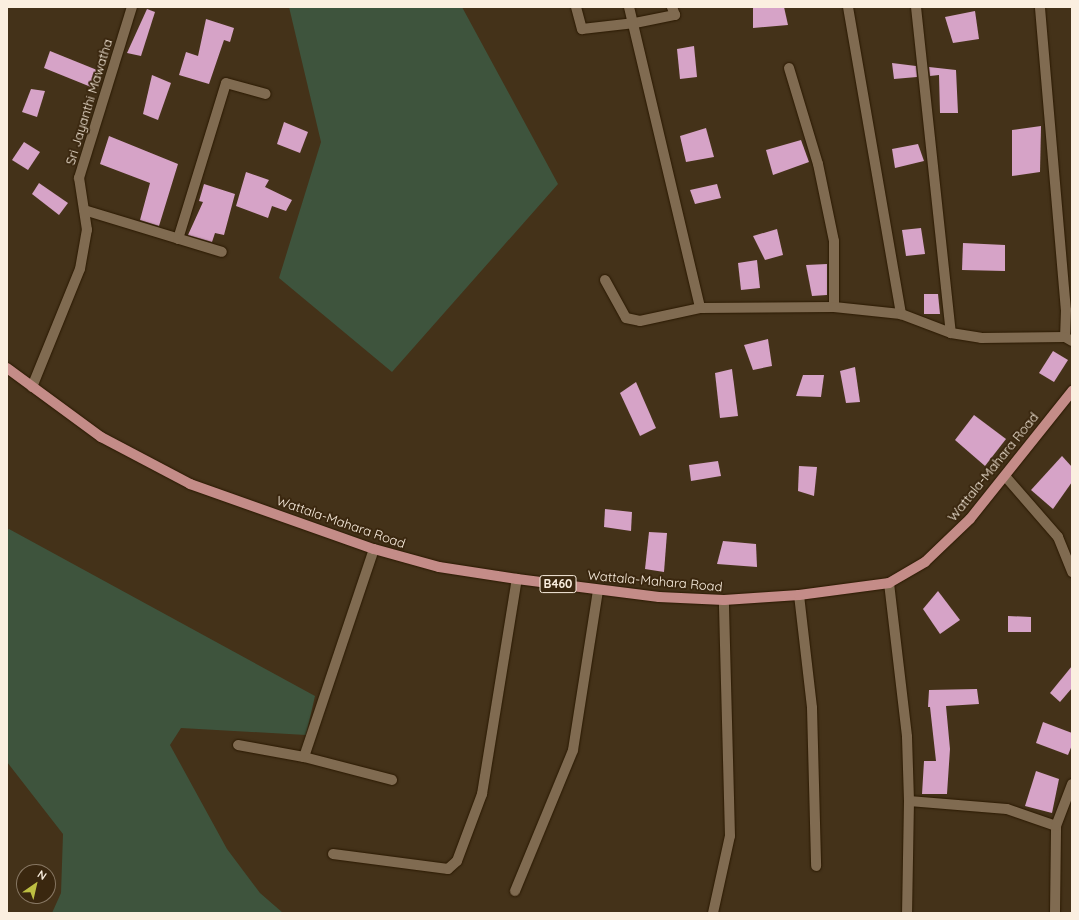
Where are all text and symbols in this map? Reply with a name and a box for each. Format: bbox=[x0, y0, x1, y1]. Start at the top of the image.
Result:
street label: Sri Jayanthi Mawatha bbox=[62, 37, 116, 167]
street label: Wattala-Mahara Road bbox=[944, 409, 1042, 525]
street label: Wattala-Mahara Road bbox=[274, 493, 408, 551]
street label: Wattala-Mahara Road bbox=[587, 567, 723, 595]
road number: B460 bbox=[539, 574, 577, 594]
north arrow bbox=[16, 864, 56, 904]
text: N bbox=[35, 867, 49, 883]

